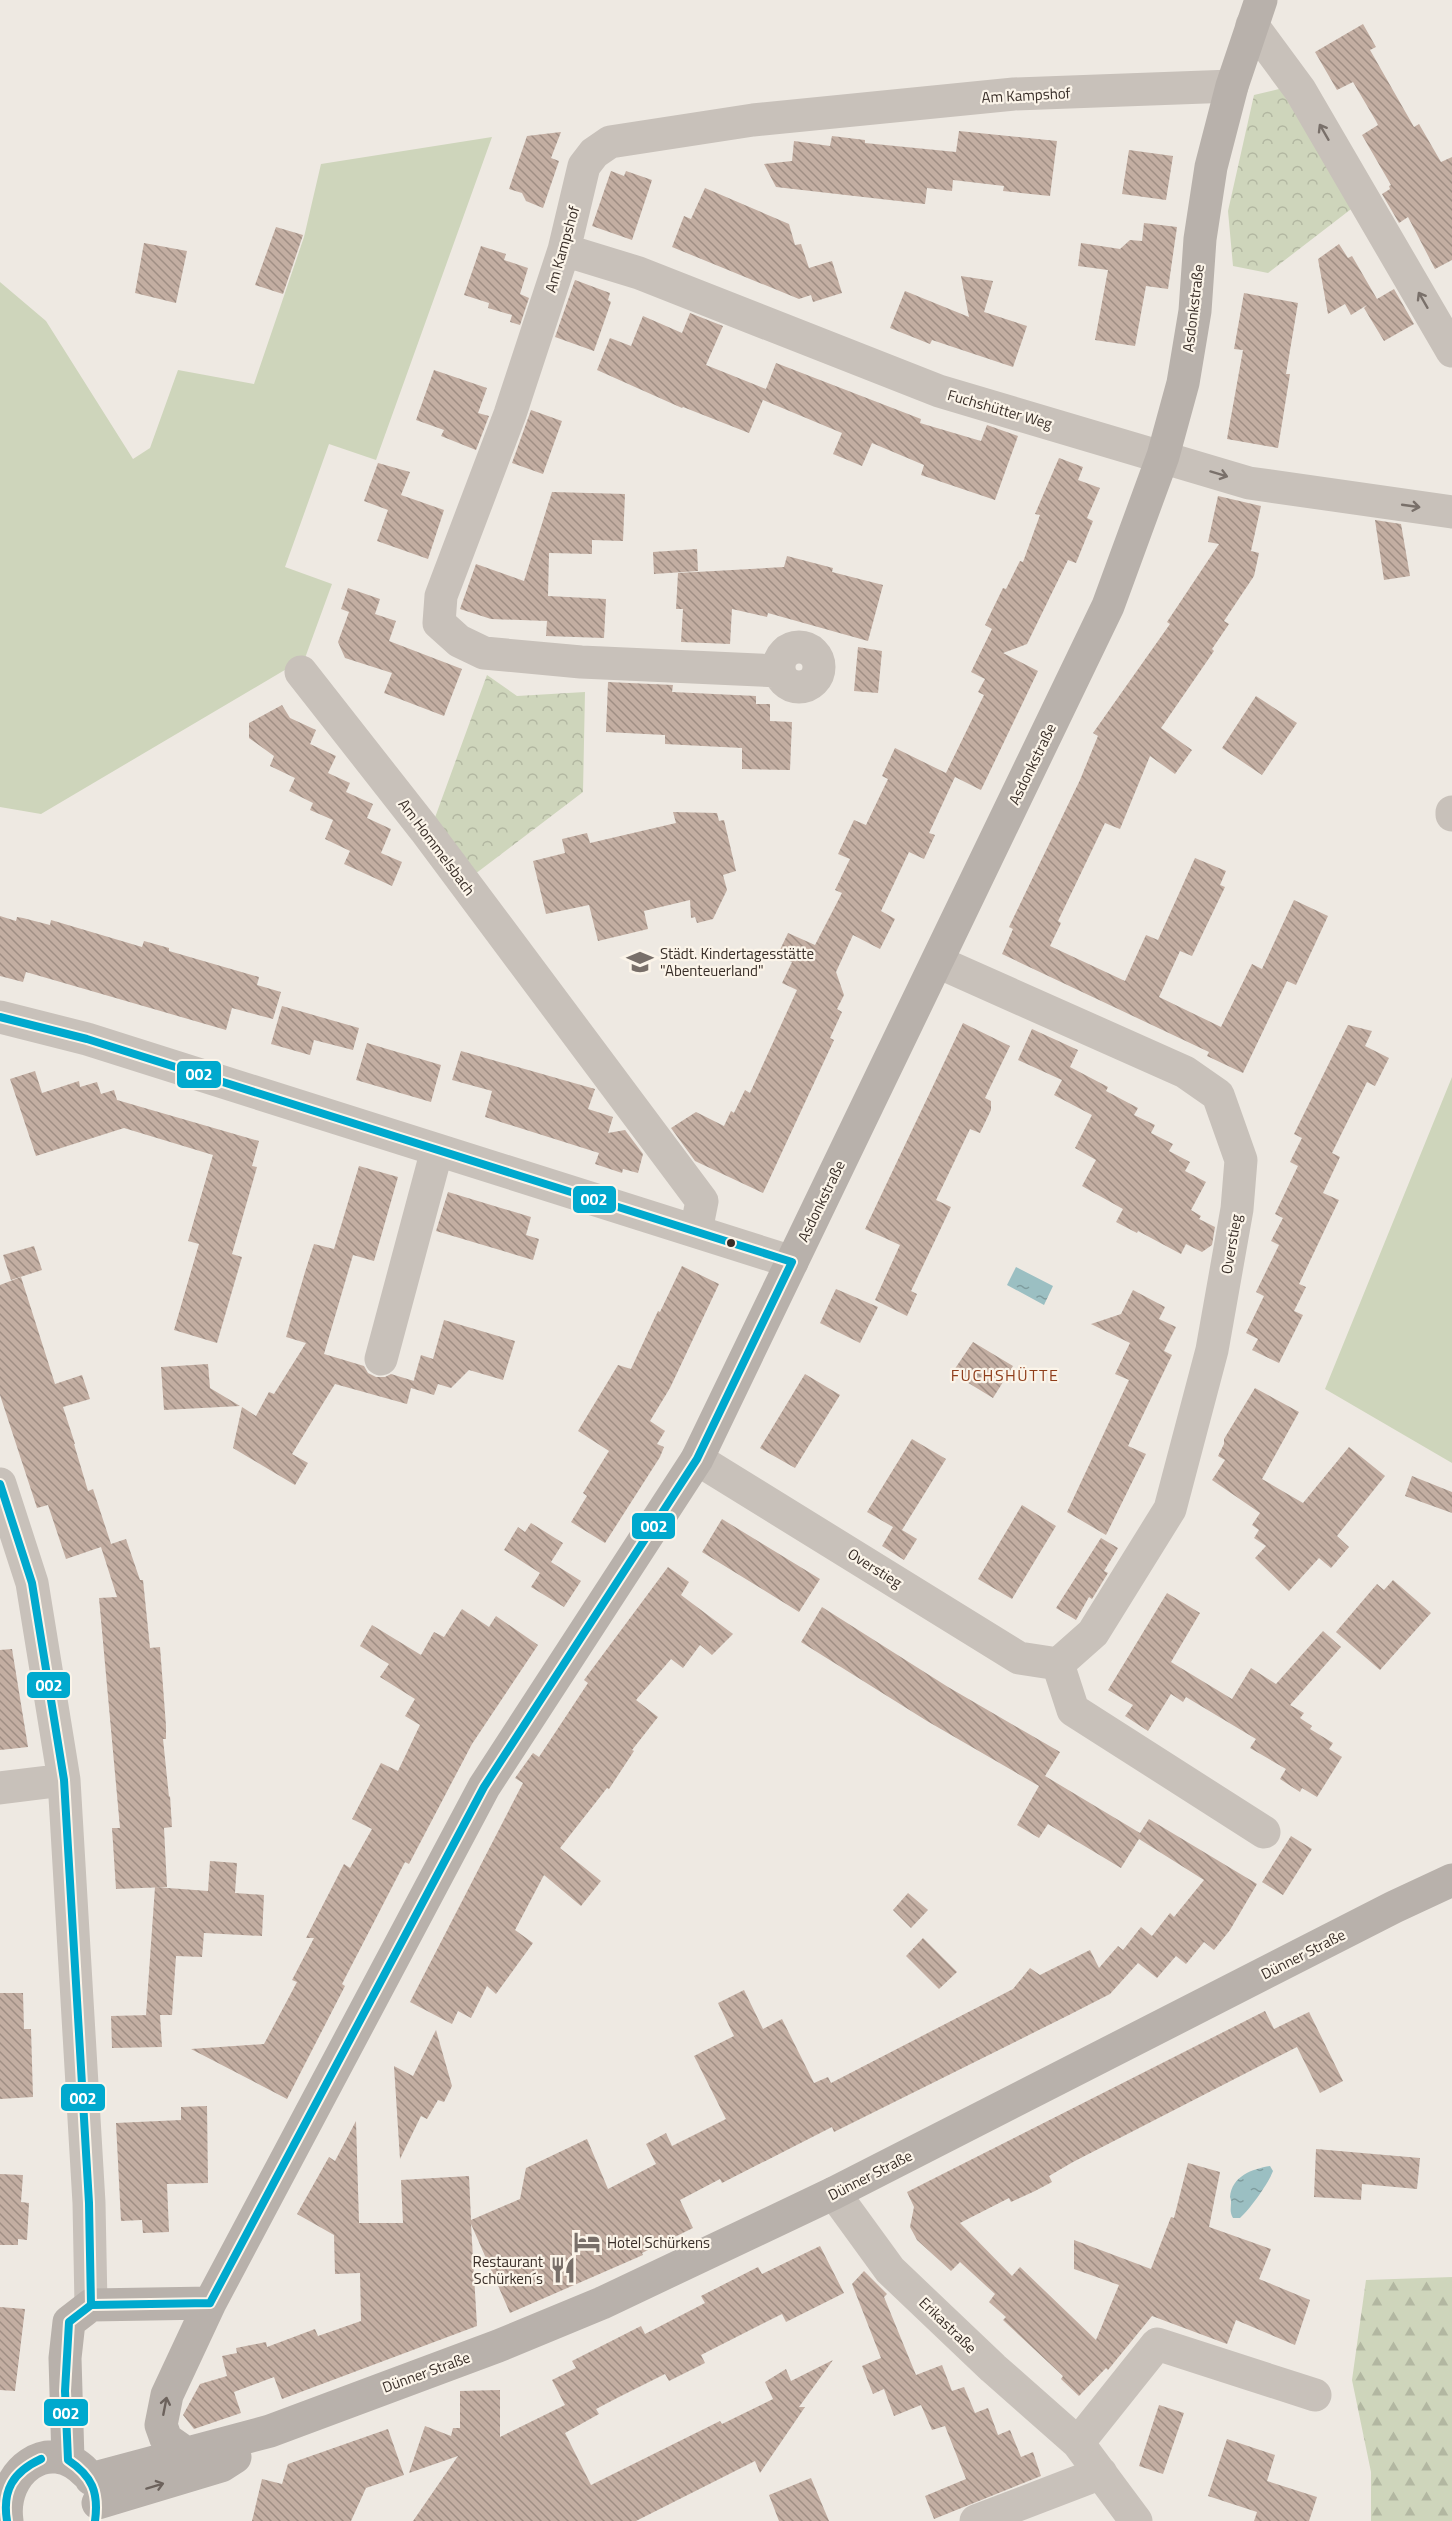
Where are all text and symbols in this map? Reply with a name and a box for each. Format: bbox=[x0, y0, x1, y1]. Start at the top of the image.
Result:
street label: Am Kampshof bbox=[981, 81, 1071, 109]
one-way arrow bbox=[1318, 124, 1330, 141]
street label: Am Kampshof bbox=[539, 203, 585, 295]
street label: Asdonkstraße bbox=[1176, 263, 1210, 353]
one-way arrow bbox=[1417, 292, 1428, 310]
street label: Fuchshütter Weg bbox=[945, 383, 1055, 435]
one-way arrow bbox=[1209, 469, 1228, 480]
one-way arrow bbox=[1400, 501, 1420, 512]
street label: Asdonkstraße bbox=[1002, 719, 1062, 809]
street label: Am Hommelsbach bbox=[393, 794, 481, 900]
place label: Städt. Kindertagesstätte "Abenteuerland" bbox=[660, 942, 814, 982]
school or university icon: Städt. Kindertagesstätte "Abenteuerland" bbox=[625, 947, 655, 977]
line badge: 002 bbox=[176, 1060, 222, 1089]
text: 002 bbox=[186, 1062, 212, 1086]
street label: Asdonkstraße bbox=[791, 1156, 851, 1246]
line badge: 002 bbox=[572, 1185, 617, 1214]
text: 002 bbox=[581, 1187, 607, 1211]
street label: Overstieg bbox=[1214, 1212, 1248, 1276]
unlabelled marker bbox=[725, 1237, 737, 1249]
district label: FUCHSHÜTTE bbox=[951, 1363, 1059, 1387]
line badge: 002 bbox=[631, 1512, 676, 1540]
text: 002 bbox=[641, 1514, 667, 1538]
street label: Overstieg bbox=[843, 1542, 907, 1594]
line badge: 002 bbox=[26, 1671, 71, 1699]
text: 002 bbox=[36, 1673, 62, 1697]
street label: Dünner Straße bbox=[1257, 1923, 1349, 1985]
line badge: 002 bbox=[60, 2083, 106, 2112]
text: 002 bbox=[70, 2086, 96, 2110]
street label: Dünner Straße bbox=[824, 2144, 916, 2206]
hotel icon: Hotel Schürkens bbox=[572, 2227, 602, 2257]
place label: Hotel Schürkens bbox=[607, 2231, 710, 2254]
place label: Restaurant Schürken´s bbox=[473, 2250, 544, 2290]
restaurant icon: Restaurant Schürken´s bbox=[548, 2255, 578, 2285]
street label: Erikastraße bbox=[914, 2292, 982, 2358]
street label: Dünner Straße bbox=[379, 2345, 473, 2399]
one-way arrow bbox=[160, 2397, 171, 2416]
line badge: 002 bbox=[43, 2398, 89, 2427]
text: 002 bbox=[53, 2401, 79, 2425]
one-way arrow bbox=[145, 2480, 164, 2491]

